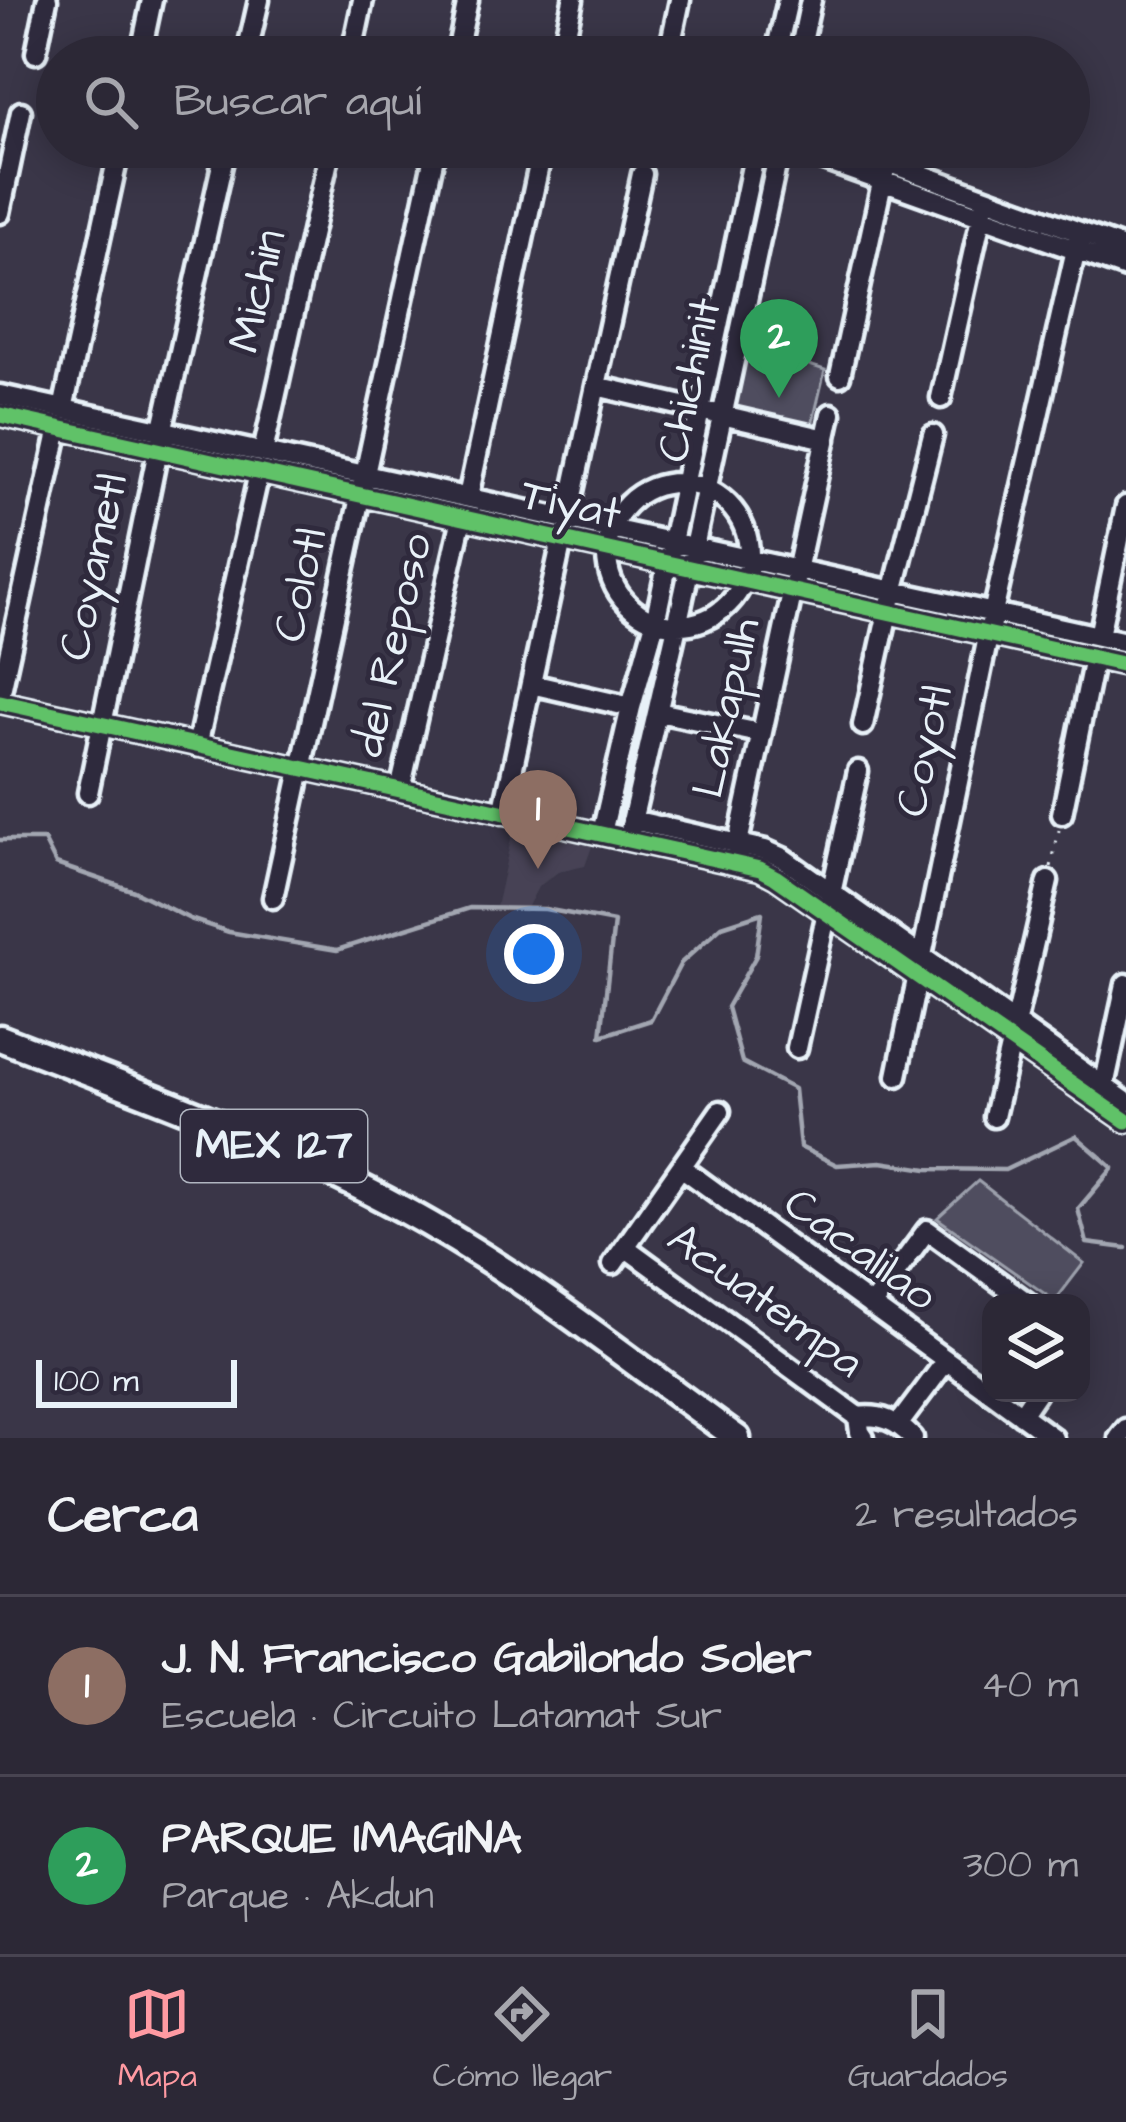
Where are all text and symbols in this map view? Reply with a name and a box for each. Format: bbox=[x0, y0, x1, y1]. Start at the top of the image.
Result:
search box bbox=[36, 36, 1090, 168]
icon: search bbox=[78, 69, 144, 135]
text: Buscar aquí bbox=[174, 71, 421, 133]
street label: Michin bbox=[214, 224, 302, 358]
street label: Chichinit bbox=[642, 292, 738, 468]
pin: 2 bbox=[740, 299, 818, 398]
street label: Tiyat bbox=[515, 464, 627, 547]
street label: Coyametl bbox=[44, 468, 145, 666]
street label: Colotl bbox=[259, 522, 343, 648]
street label: del Reposo bbox=[337, 527, 449, 763]
street label: Lakapulh bbox=[678, 613, 776, 803]
street label: Coyotl bbox=[881, 680, 970, 822]
pin: 1 bbox=[499, 770, 577, 869]
your location bbox=[504, 924, 564, 984]
road number: MEX 127 bbox=[181, 1110, 367, 1182]
street label: Cacalilao bbox=[771, 1173, 949, 1327]
street label: Acuatempa bbox=[654, 1209, 876, 1393]
map controls bbox=[982, 1294, 1090, 1402]
button: layers bbox=[982, 1294, 1090, 1402]
scale bar bbox=[36, 1354, 237, 1407]
text: 100 m bbox=[54, 1358, 139, 1404]
text: Cerca bbox=[48, 1481, 198, 1552]
text: 2 resultados bbox=[855, 1489, 1078, 1543]
text: J. N. Francisco Gabilondo Soler bbox=[162, 1628, 812, 1690]
text: 1 bbox=[85, 1659, 90, 1713]
text: 40 m bbox=[981, 1659, 1078, 1713]
text: Escuela · Circuito Latamat Sur bbox=[162, 1690, 722, 1744]
text: PARQUE IMAGINA bbox=[162, 1808, 521, 1870]
text: 2 bbox=[76, 1839, 98, 1893]
text: 300 m bbox=[963, 1839, 1078, 1893]
text: Parque · Akdun bbox=[162, 1870, 434, 1924]
tab: Mapa bbox=[118, 1981, 197, 2099]
tab: Cómo llegar bbox=[433, 1981, 612, 2099]
tab: Guardados bbox=[848, 1981, 1008, 2099]

